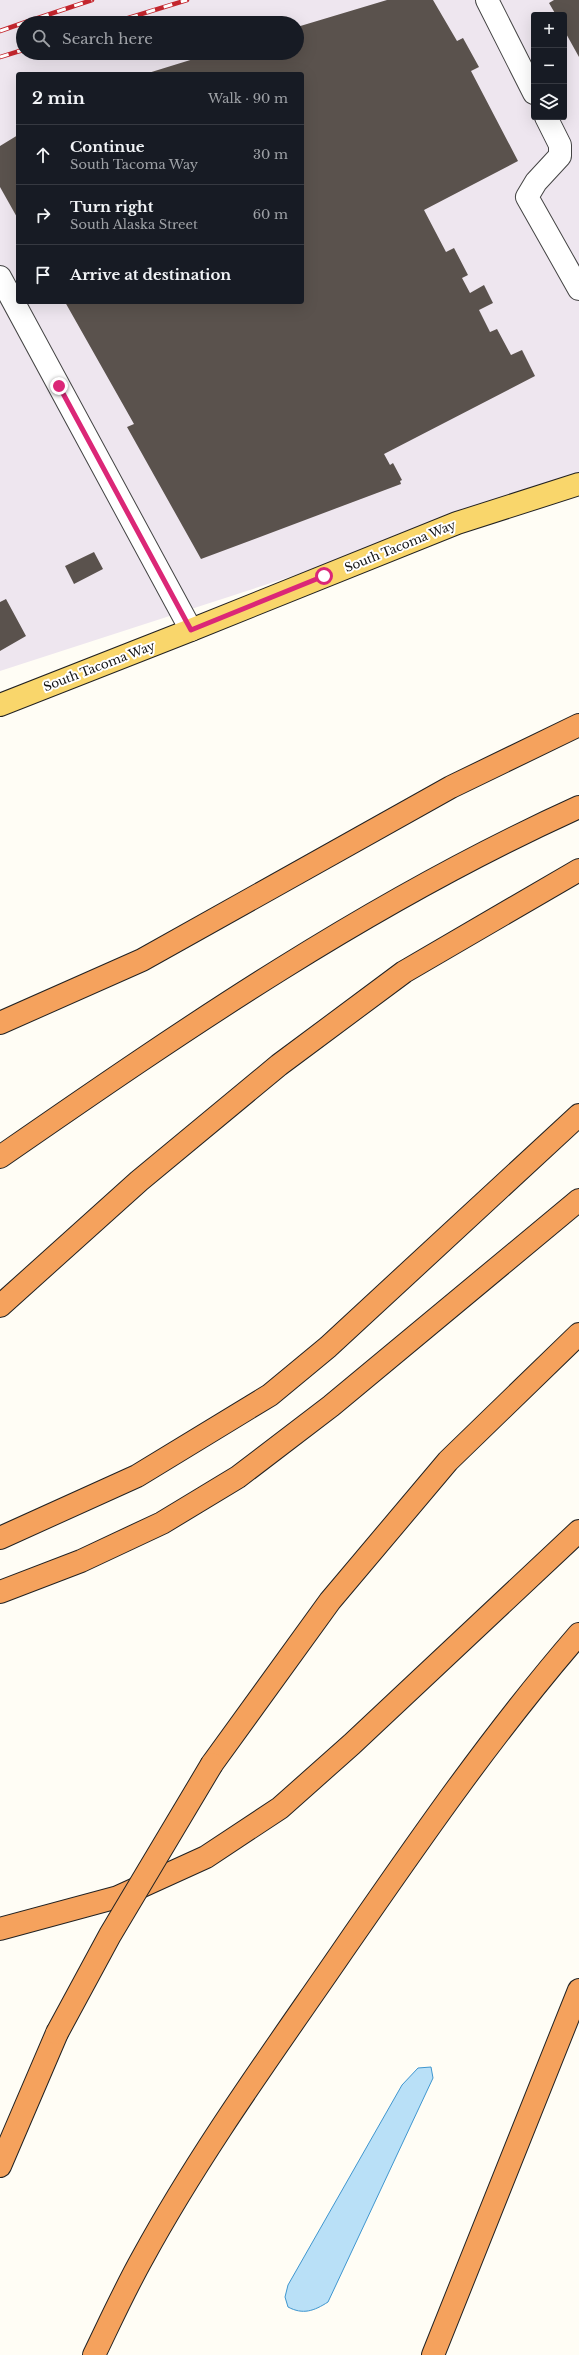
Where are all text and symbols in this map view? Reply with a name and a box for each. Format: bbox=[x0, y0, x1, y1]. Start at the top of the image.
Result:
map controls bbox=[531, 12, 567, 120]
button: + bbox=[531, 12, 567, 48]
search box bbox=[16, 16, 304, 60]
icon: search bbox=[30, 27, 52, 49]
text: Search here bbox=[62, 29, 153, 48]
button: − bbox=[531, 48, 567, 84]
button: layers bbox=[531, 84, 567, 120]
text: 2 min bbox=[32, 88, 85, 109]
text: Walk · 90 m bbox=[208, 90, 288, 107]
text: Continue bbox=[70, 137, 145, 156]
icon: ahead bbox=[32, 144, 54, 166]
text: 30 m bbox=[253, 146, 288, 163]
text: South Tacoma Way bbox=[70, 156, 198, 173]
text: Turn right bbox=[70, 197, 153, 216]
icon: right bbox=[32, 204, 54, 226]
text: 60 m bbox=[253, 206, 288, 223]
text: South Alaska Street bbox=[70, 216, 198, 233]
icon: arrive bbox=[32, 264, 54, 286]
text: Arrive at destination bbox=[70, 265, 231, 284]
route end bbox=[50, 377, 68, 395]
street label: South Tacoma Way bbox=[342, 517, 458, 575]
route start bbox=[315, 567, 333, 585]
street label: South Tacoma Way bbox=[41, 638, 157, 694]

